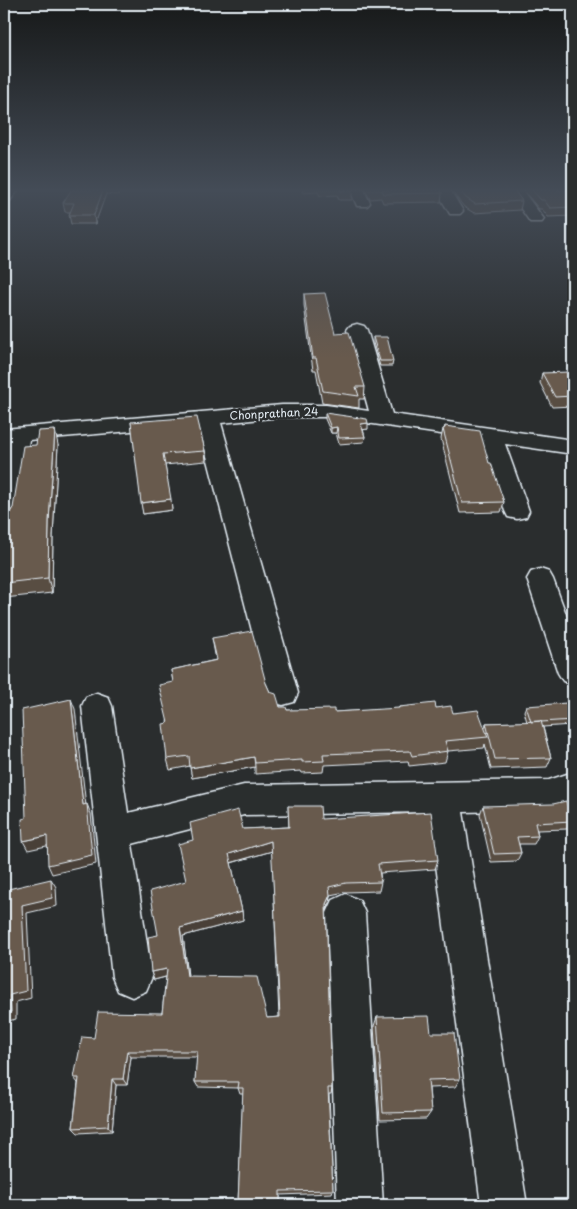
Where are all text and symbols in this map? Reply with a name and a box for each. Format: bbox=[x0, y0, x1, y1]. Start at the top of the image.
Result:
street label: Chonprathan 24 bbox=[229, 402, 319, 424]

